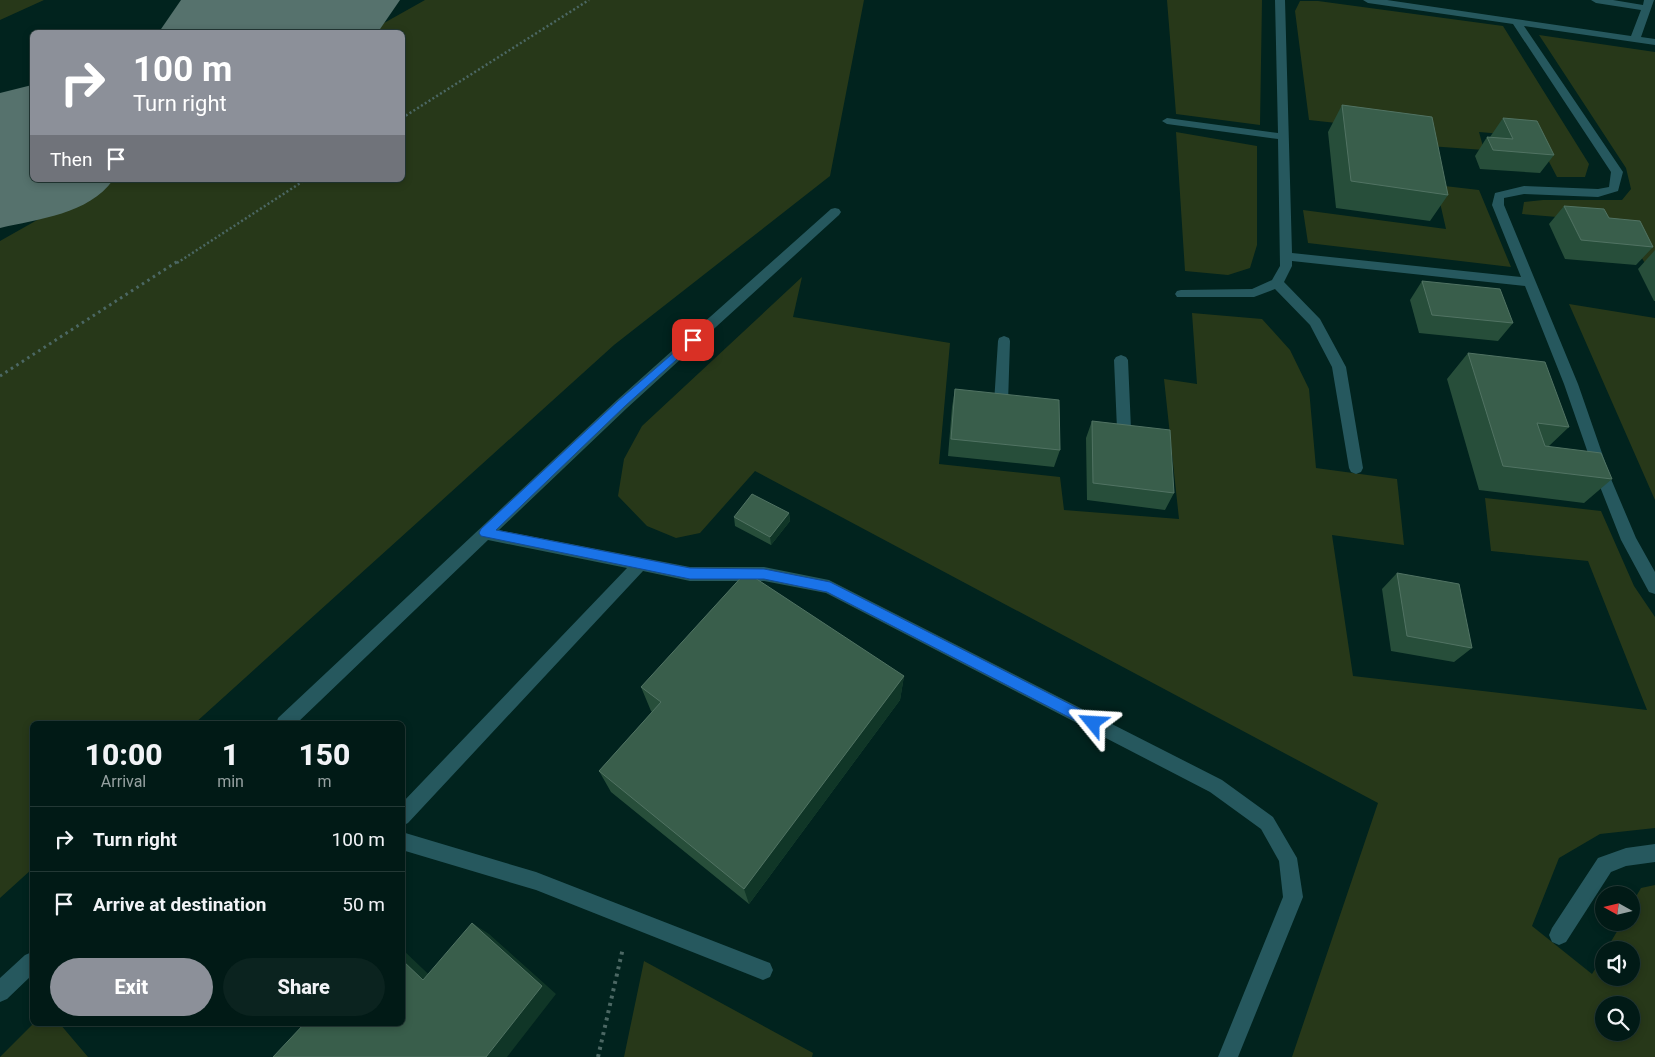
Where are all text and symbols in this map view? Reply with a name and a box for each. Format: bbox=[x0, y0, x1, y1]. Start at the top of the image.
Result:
text: 100 m bbox=[133, 49, 232, 90]
icon: right bbox=[50, 50, 115, 115]
text: Turn right bbox=[133, 91, 227, 116]
icon: arrive bbox=[102, 145, 130, 173]
text: Then bbox=[50, 148, 92, 171]
pin bbox=[672, 319, 714, 361]
icon: arrive bbox=[679, 326, 707, 354]
position arrow bbox=[1066, 696, 1118, 748]
text: 10:00 bbox=[85, 737, 163, 772]
text: 1 bbox=[222, 737, 239, 772]
text: 150 bbox=[298, 737, 350, 772]
text: Arrival bbox=[101, 772, 146, 791]
text: min bbox=[217, 772, 244, 791]
text: m bbox=[317, 772, 331, 791]
icon: right bbox=[50, 825, 78, 853]
text: Turn right bbox=[93, 828, 177, 851]
text: 100 m bbox=[332, 828, 385, 851]
north arrow bbox=[1595, 886, 1640, 931]
map controls bbox=[1595, 886, 1640, 1041]
icon: arrive bbox=[50, 890, 78, 918]
text: Arrive at destination bbox=[93, 893, 266, 916]
text: 50 m bbox=[342, 893, 385, 916]
button: sound bbox=[1595, 941, 1640, 986]
button: Exit bbox=[50, 958, 213, 1016]
button: Share bbox=[223, 958, 385, 1016]
button: search bbox=[1595, 996, 1640, 1041]

